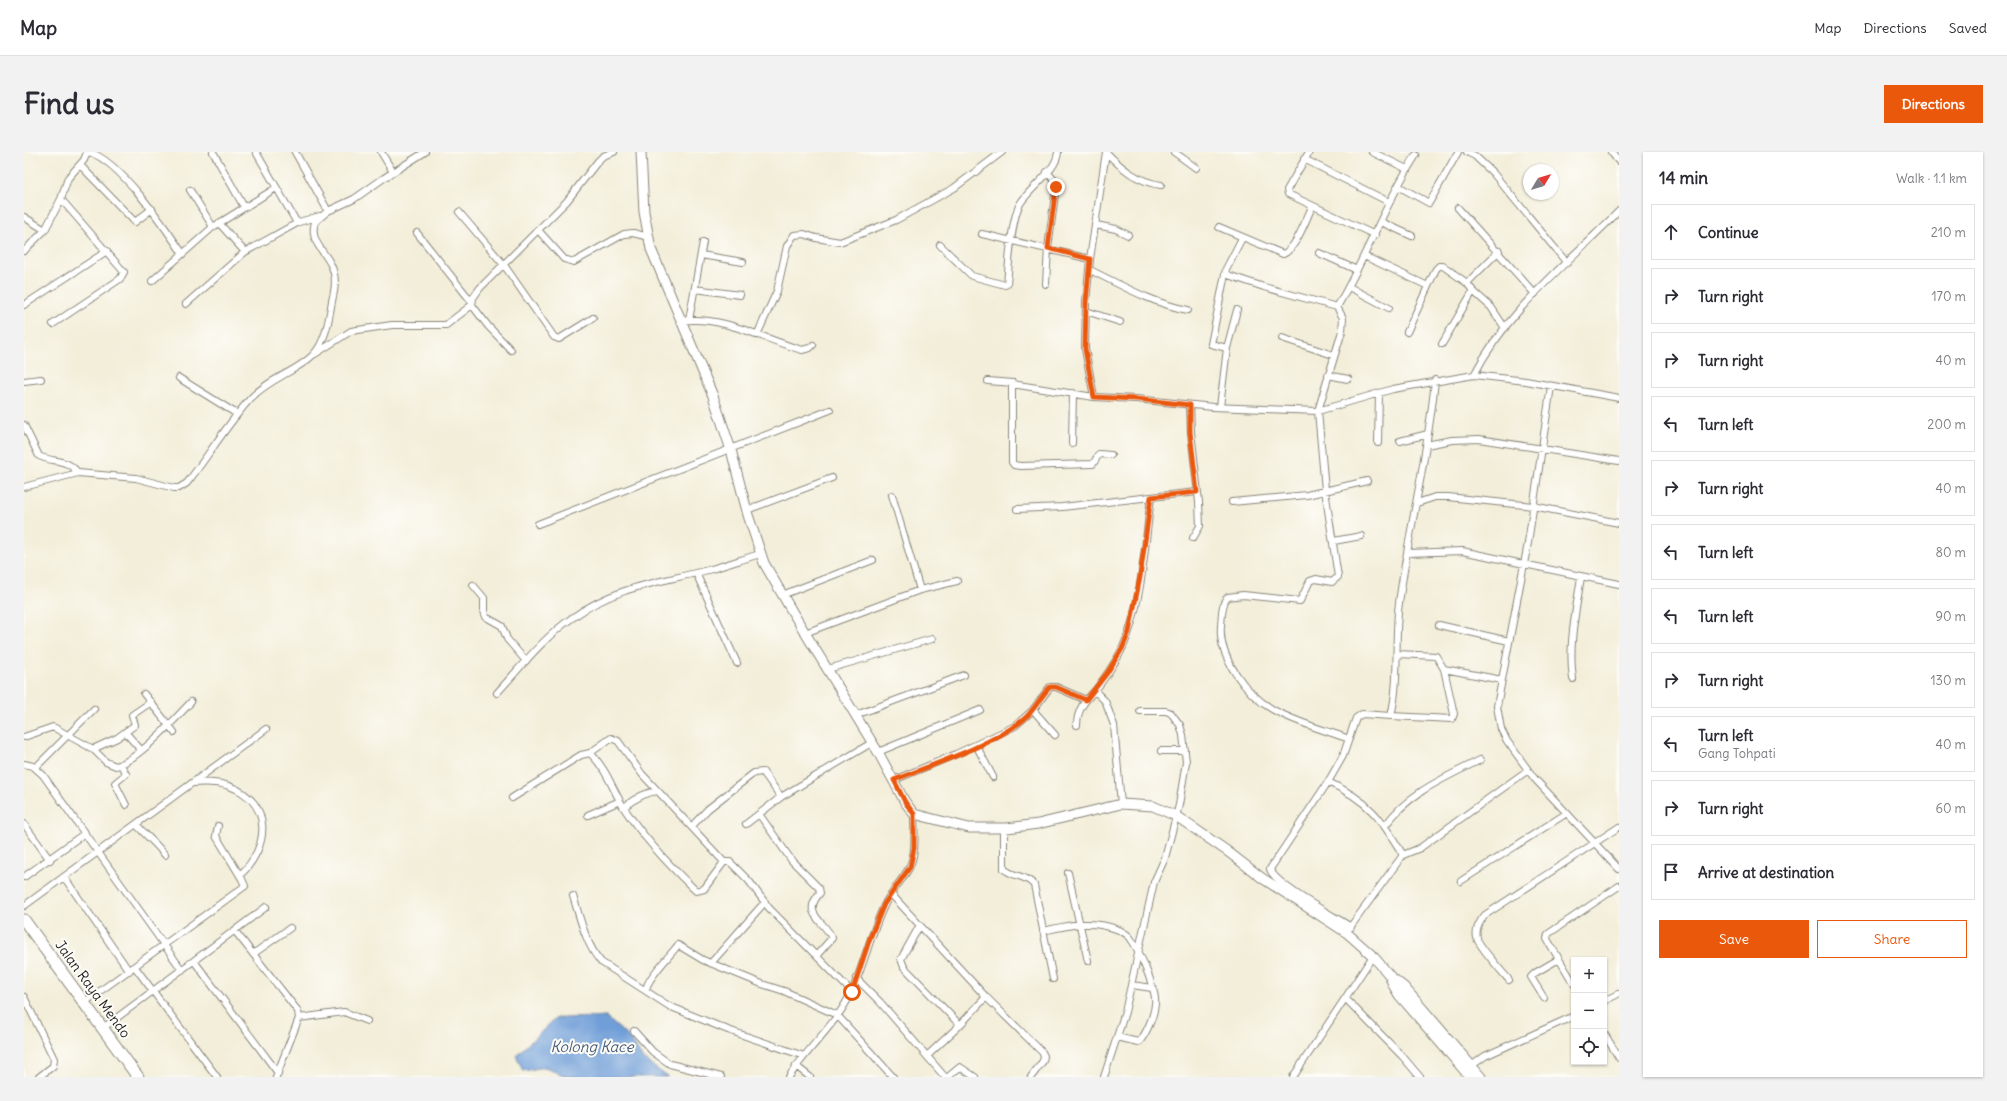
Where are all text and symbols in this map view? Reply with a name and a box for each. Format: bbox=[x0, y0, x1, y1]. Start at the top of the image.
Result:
text: Map bbox=[20, 16, 57, 40]
text: Map bbox=[1814, 19, 1841, 37]
text: Directions bbox=[1863, 19, 1927, 37]
text: Saved bbox=[1949, 19, 1987, 37]
button: Directions bbox=[1884, 85, 1983, 123]
text: Find us bbox=[24, 86, 115, 122]
north arrow bbox=[1523, 164, 1559, 200]
text: 14 min bbox=[1659, 167, 1708, 189]
text: Walk · 1.1 km bbox=[1896, 170, 1967, 187]
route end bbox=[1047, 178, 1065, 196]
icon: ahead bbox=[1660, 221, 1682, 243]
text: Continue bbox=[1698, 223, 1759, 242]
text: 210 m bbox=[1931, 224, 1966, 241]
icon: right bbox=[1660, 285, 1682, 307]
text: Turn right bbox=[1698, 287, 1763, 306]
text: 170 m bbox=[1931, 288, 1966, 305]
icon: right bbox=[1660, 349, 1682, 371]
text: Turn right bbox=[1698, 351, 1763, 370]
text: 40 m bbox=[1935, 352, 1966, 369]
icon: left bbox=[1660, 413, 1682, 435]
text: Turn left bbox=[1698, 415, 1753, 434]
text: 200 m bbox=[1927, 416, 1966, 433]
icon: right bbox=[1660, 477, 1682, 499]
text: Turn right bbox=[1698, 479, 1763, 498]
text: 40 m bbox=[1935, 480, 1966, 497]
icon: left bbox=[1660, 541, 1682, 563]
text: Turn left bbox=[1698, 543, 1753, 562]
text: 80 m bbox=[1935, 544, 1966, 561]
icon: left bbox=[1660, 605, 1682, 627]
text: Turn left bbox=[1698, 607, 1753, 626]
text: 90 m bbox=[1935, 608, 1966, 625]
icon: right bbox=[1660, 669, 1682, 691]
text: Turn right bbox=[1698, 671, 1763, 690]
text: 130 m bbox=[1930, 672, 1966, 689]
text: Turn left bbox=[1698, 726, 1753, 745]
icon: left bbox=[1660, 733, 1682, 755]
text: 40 m bbox=[1935, 736, 1966, 753]
text: Gang Tohpati bbox=[1698, 745, 1776, 762]
icon: right bbox=[1660, 797, 1682, 819]
text: Turn right bbox=[1698, 799, 1763, 818]
text: 60 m bbox=[1935, 800, 1966, 817]
icon: arrive bbox=[1660, 861, 1682, 883]
text: Arrive at destination bbox=[1698, 863, 1834, 882]
button: Save bbox=[1659, 920, 1809, 958]
button: Share bbox=[1817, 920, 1967, 958]
street label: Jalan Raya Mendo bbox=[51, 937, 135, 1042]
map controls bbox=[1571, 957, 1607, 1065]
button: + bbox=[1571, 957, 1607, 993]
route start bbox=[843, 983, 861, 1001]
button: − bbox=[1571, 993, 1607, 1029]
button: locate bbox=[1571, 1029, 1607, 1065]
water label: Kolong Kace bbox=[550, 1037, 634, 1056]

